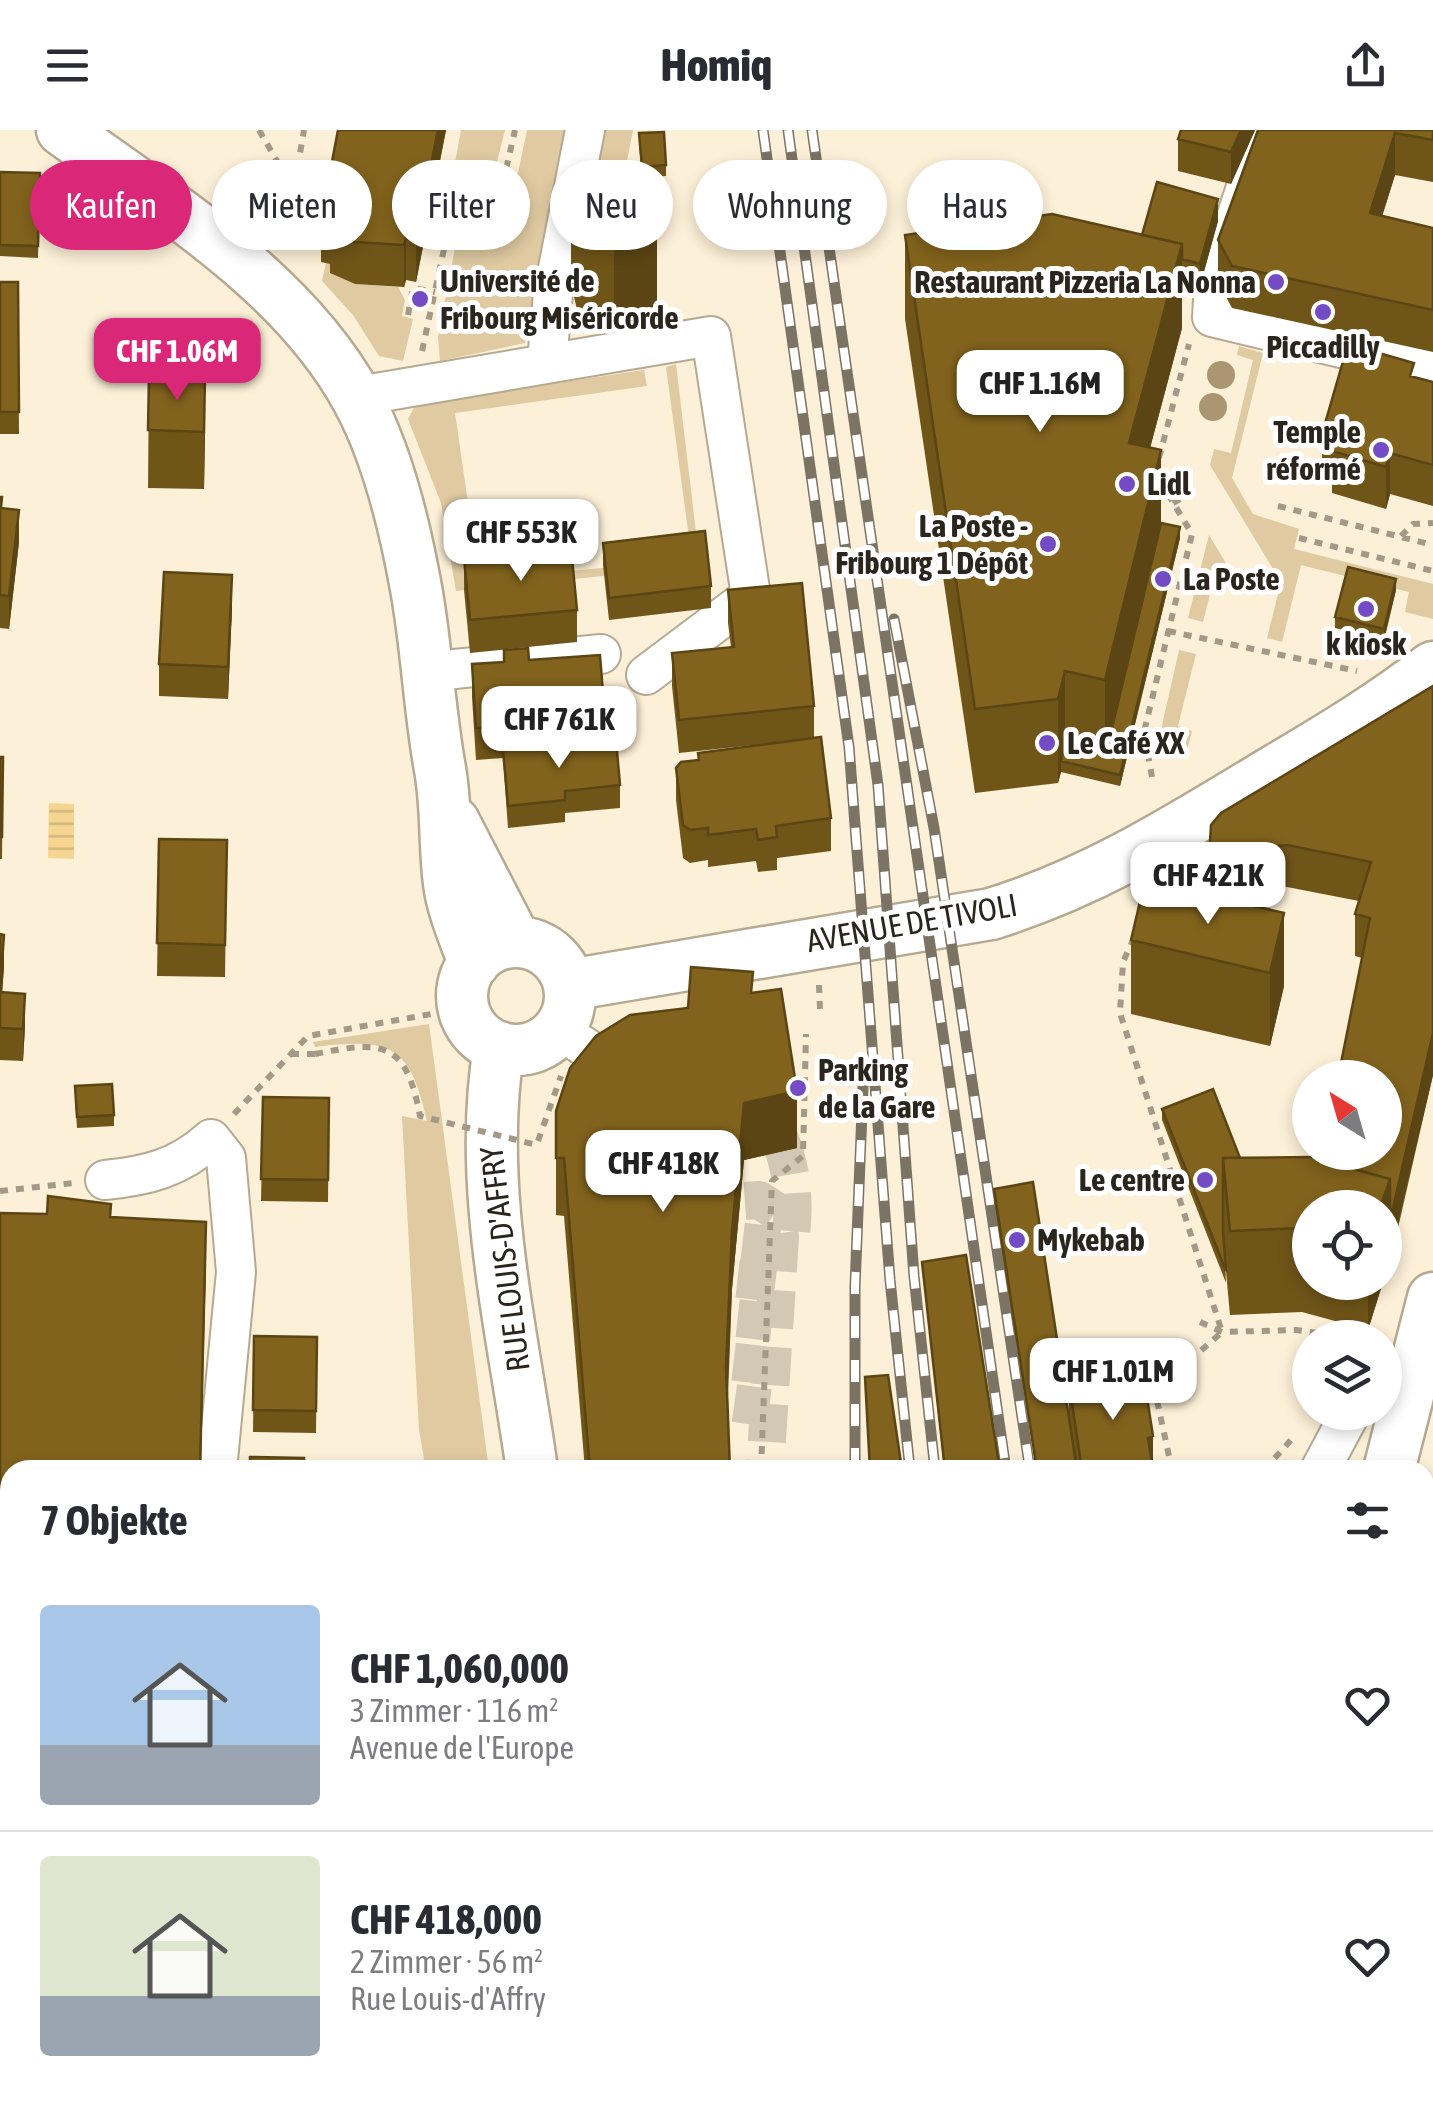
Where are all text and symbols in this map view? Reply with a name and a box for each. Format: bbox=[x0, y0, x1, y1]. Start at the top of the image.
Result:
icon: menu bbox=[40, 38, 95, 93]
icon: share bbox=[1338, 38, 1393, 93]
text: Homiq bbox=[661, 39, 772, 91]
chip: Kaufen bbox=[30, 160, 192, 250]
chip: Mieten bbox=[212, 160, 372, 250]
chip: Filter bbox=[392, 160, 530, 250]
chip: Neu bbox=[550, 160, 673, 250]
chip: Wohnung bbox=[693, 160, 887, 250]
chip: Haus bbox=[907, 160, 1043, 250]
place label: Université de Fribourg Miséricorde bbox=[440, 262, 679, 336]
place label: Restaurant Pizzeria La Nonna bbox=[914, 263, 1256, 300]
marker: Restaurant Pizzeria La Nonna bbox=[1265, 271, 1287, 293]
marker: Université de Fribourg Miséricorde bbox=[409, 288, 431, 310]
marker: Piccadilly bbox=[1312, 301, 1334, 323]
pin: CHF 1.06M bbox=[63, 318, 291, 403]
place label: Piccadilly bbox=[1266, 328, 1381, 365]
text: CHF 1.06M bbox=[116, 332, 238, 369]
pin: CHF 1.16M bbox=[926, 350, 1154, 435]
text: CHF 1.16M bbox=[979, 364, 1101, 401]
place label: Temple réformé bbox=[1266, 413, 1361, 487]
marker: Temple réformé bbox=[1370, 439, 1392, 461]
place label: Lidl bbox=[1147, 465, 1191, 502]
marker: Lidl bbox=[1116, 473, 1138, 495]
pin: CHF 553K bbox=[418, 499, 624, 584]
place label: La Poste - Fribourg 1 Dépôt bbox=[835, 507, 1029, 581]
text: CHF 553K bbox=[465, 513, 577, 550]
marker: La Poste - Fribourg 1 Dépôt bbox=[1037, 533, 1059, 555]
place label: La Poste bbox=[1183, 560, 1280, 597]
marker: La Poste bbox=[1152, 568, 1174, 590]
marker: k kiosk bbox=[1355, 598, 1377, 620]
place label: k kiosk bbox=[1326, 625, 1407, 662]
pin: CHF 761K bbox=[456, 686, 662, 771]
text: CHF 761K bbox=[503, 700, 615, 737]
place label: Le Café XX bbox=[1067, 724, 1185, 761]
marker: Le Café XX bbox=[1036, 732, 1058, 754]
pin: CHF 421K bbox=[1105, 842, 1311, 927]
text: CHF 421K bbox=[1152, 856, 1264, 893]
street label: AVENUE DE TIVOLI bbox=[804, 886, 1020, 959]
place label: Parking de la Gare bbox=[818, 1051, 936, 1125]
north arrow bbox=[1292, 1060, 1402, 1170]
map controls bbox=[1292, 1060, 1402, 1430]
marker: Parking de la Gare bbox=[787, 1077, 809, 1099]
pin: CHF 418K bbox=[560, 1130, 766, 1215]
street label: RUE LOUIS-D'AFFRY bbox=[472, 1144, 537, 1374]
text: CHF 418K bbox=[607, 1144, 719, 1181]
place label: Le centre bbox=[1079, 1161, 1185, 1198]
marker: Le centre bbox=[1194, 1169, 1216, 1191]
button: locate bbox=[1292, 1190, 1402, 1300]
place label: Mykebab bbox=[1037, 1221, 1145, 1258]
marker: Mykebab bbox=[1006, 1229, 1028, 1251]
button: layers bbox=[1292, 1320, 1402, 1430]
pin: CHF 1.01M bbox=[999, 1338, 1227, 1423]
text: CHF 1.01M bbox=[1052, 1352, 1174, 1389]
icon: filters bbox=[1340, 1493, 1395, 1548]
text: 7 Objekte bbox=[40, 1496, 188, 1544]
text: CHF 1,060,000 bbox=[350, 1644, 569, 1692]
icon: home bbox=[120, 1645, 240, 1765]
icon: heart bbox=[1340, 1678, 1395, 1733]
text: 3 Zimmer · 116 m² bbox=[350, 1692, 558, 1729]
text: Avenue de l'Europe bbox=[350, 1729, 574, 1766]
text: CHF 418,000 bbox=[350, 1895, 542, 1943]
icon: home bbox=[120, 1896, 240, 2016]
icon: heart bbox=[1340, 1929, 1395, 1984]
text: 2 Zimmer · 56 m² bbox=[350, 1943, 543, 1980]
text: Rue Louis-d'Affry bbox=[350, 1980, 546, 2017]

